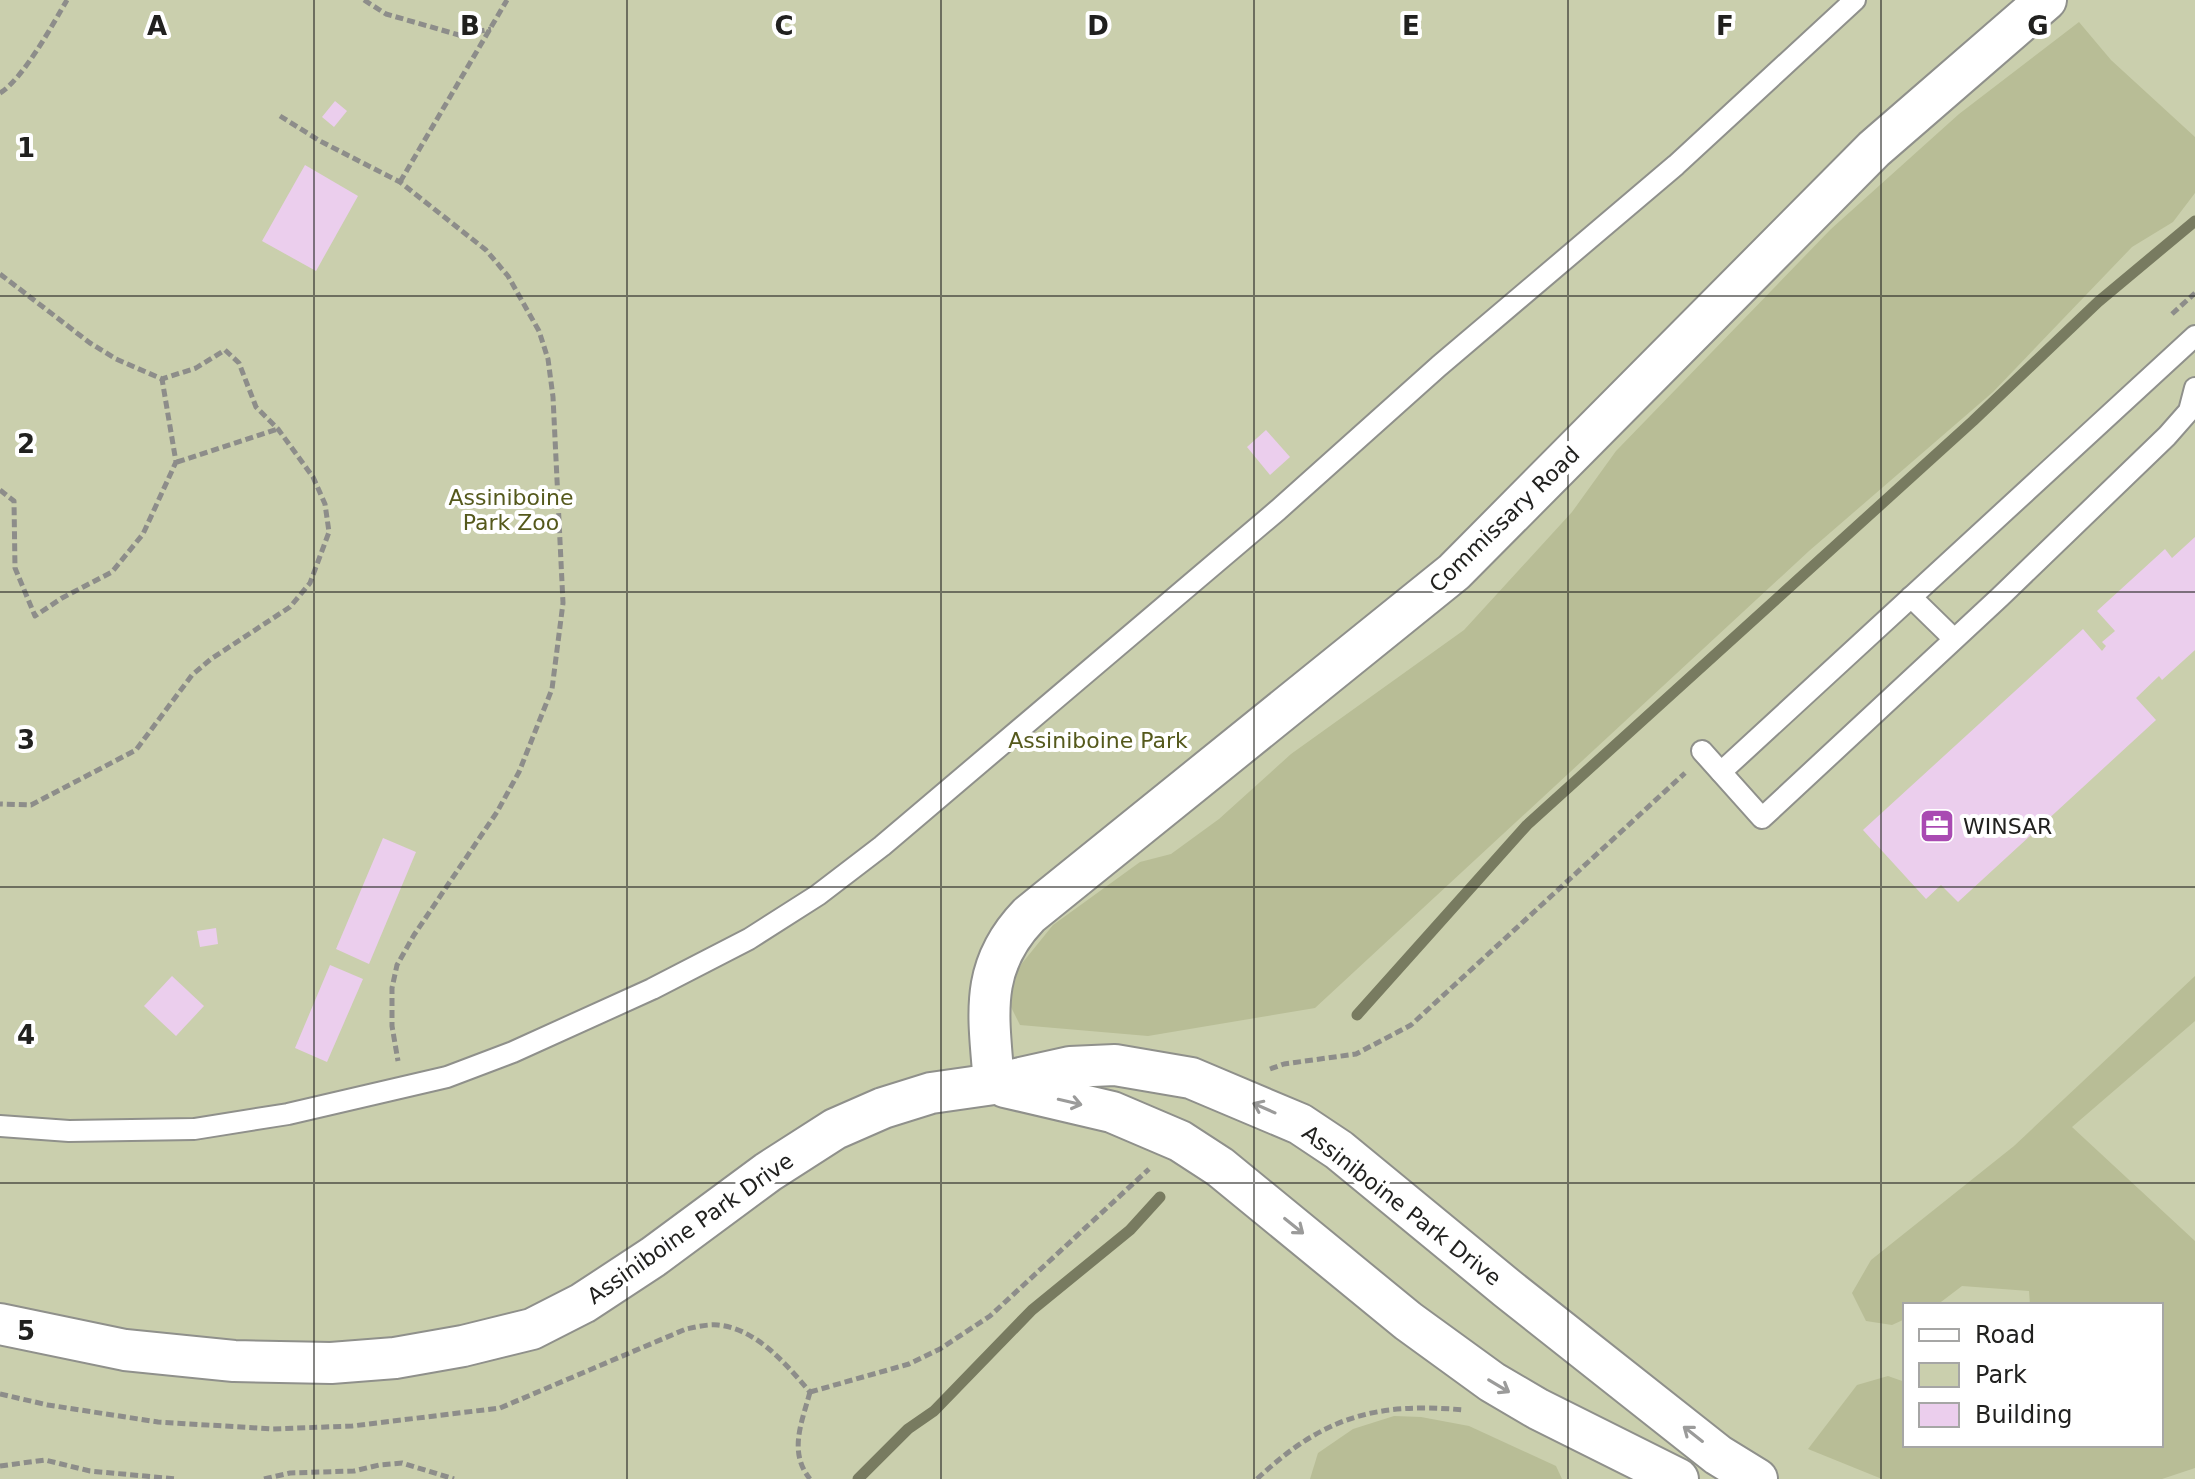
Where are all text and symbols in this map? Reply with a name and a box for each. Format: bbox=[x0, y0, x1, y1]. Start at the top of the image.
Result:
text: A bbox=[147, 11, 167, 41]
text: B bbox=[460, 11, 480, 41]
text: C bbox=[774, 11, 794, 41]
text: D bbox=[1087, 11, 1109, 41]
text: E bbox=[1402, 11, 1420, 41]
text: F bbox=[1716, 11, 1734, 41]
text: G bbox=[2027, 11, 2049, 41]
text: 1 bbox=[17, 133, 35, 163]
text: 2 bbox=[17, 429, 35, 459]
street label: Commissary Road bbox=[1424, 441, 1584, 597]
park label: Assiniboine Park Zoo bbox=[448, 485, 574, 535]
text: 3 bbox=[17, 725, 35, 755]
park label: Assiniboine Park bbox=[1008, 728, 1188, 753]
office icon: WINSAR bbox=[1918, 807, 1956, 845]
place label: WINSAR bbox=[1963, 814, 2052, 839]
text: 4 bbox=[17, 1020, 35, 1050]
one-way arrow bbox=[1056, 1095, 1082, 1110]
one-way arrow bbox=[1252, 1100, 1276, 1115]
street label: Assiniboine Park Drive bbox=[1297, 1120, 1506, 1291]
street label: Assiniboine Park Drive bbox=[583, 1148, 798, 1309]
one-way arrow bbox=[1283, 1217, 1304, 1235]
legend bbox=[1903, 1303, 2163, 1447]
text: 5 bbox=[17, 1316, 35, 1346]
text: Road bbox=[1975, 1321, 2035, 1349]
text: Park bbox=[1975, 1361, 2027, 1389]
one-way arrow bbox=[1487, 1378, 1510, 1394]
text: Building bbox=[1975, 1401, 2072, 1429]
one-way arrow bbox=[1683, 1426, 1704, 1443]

